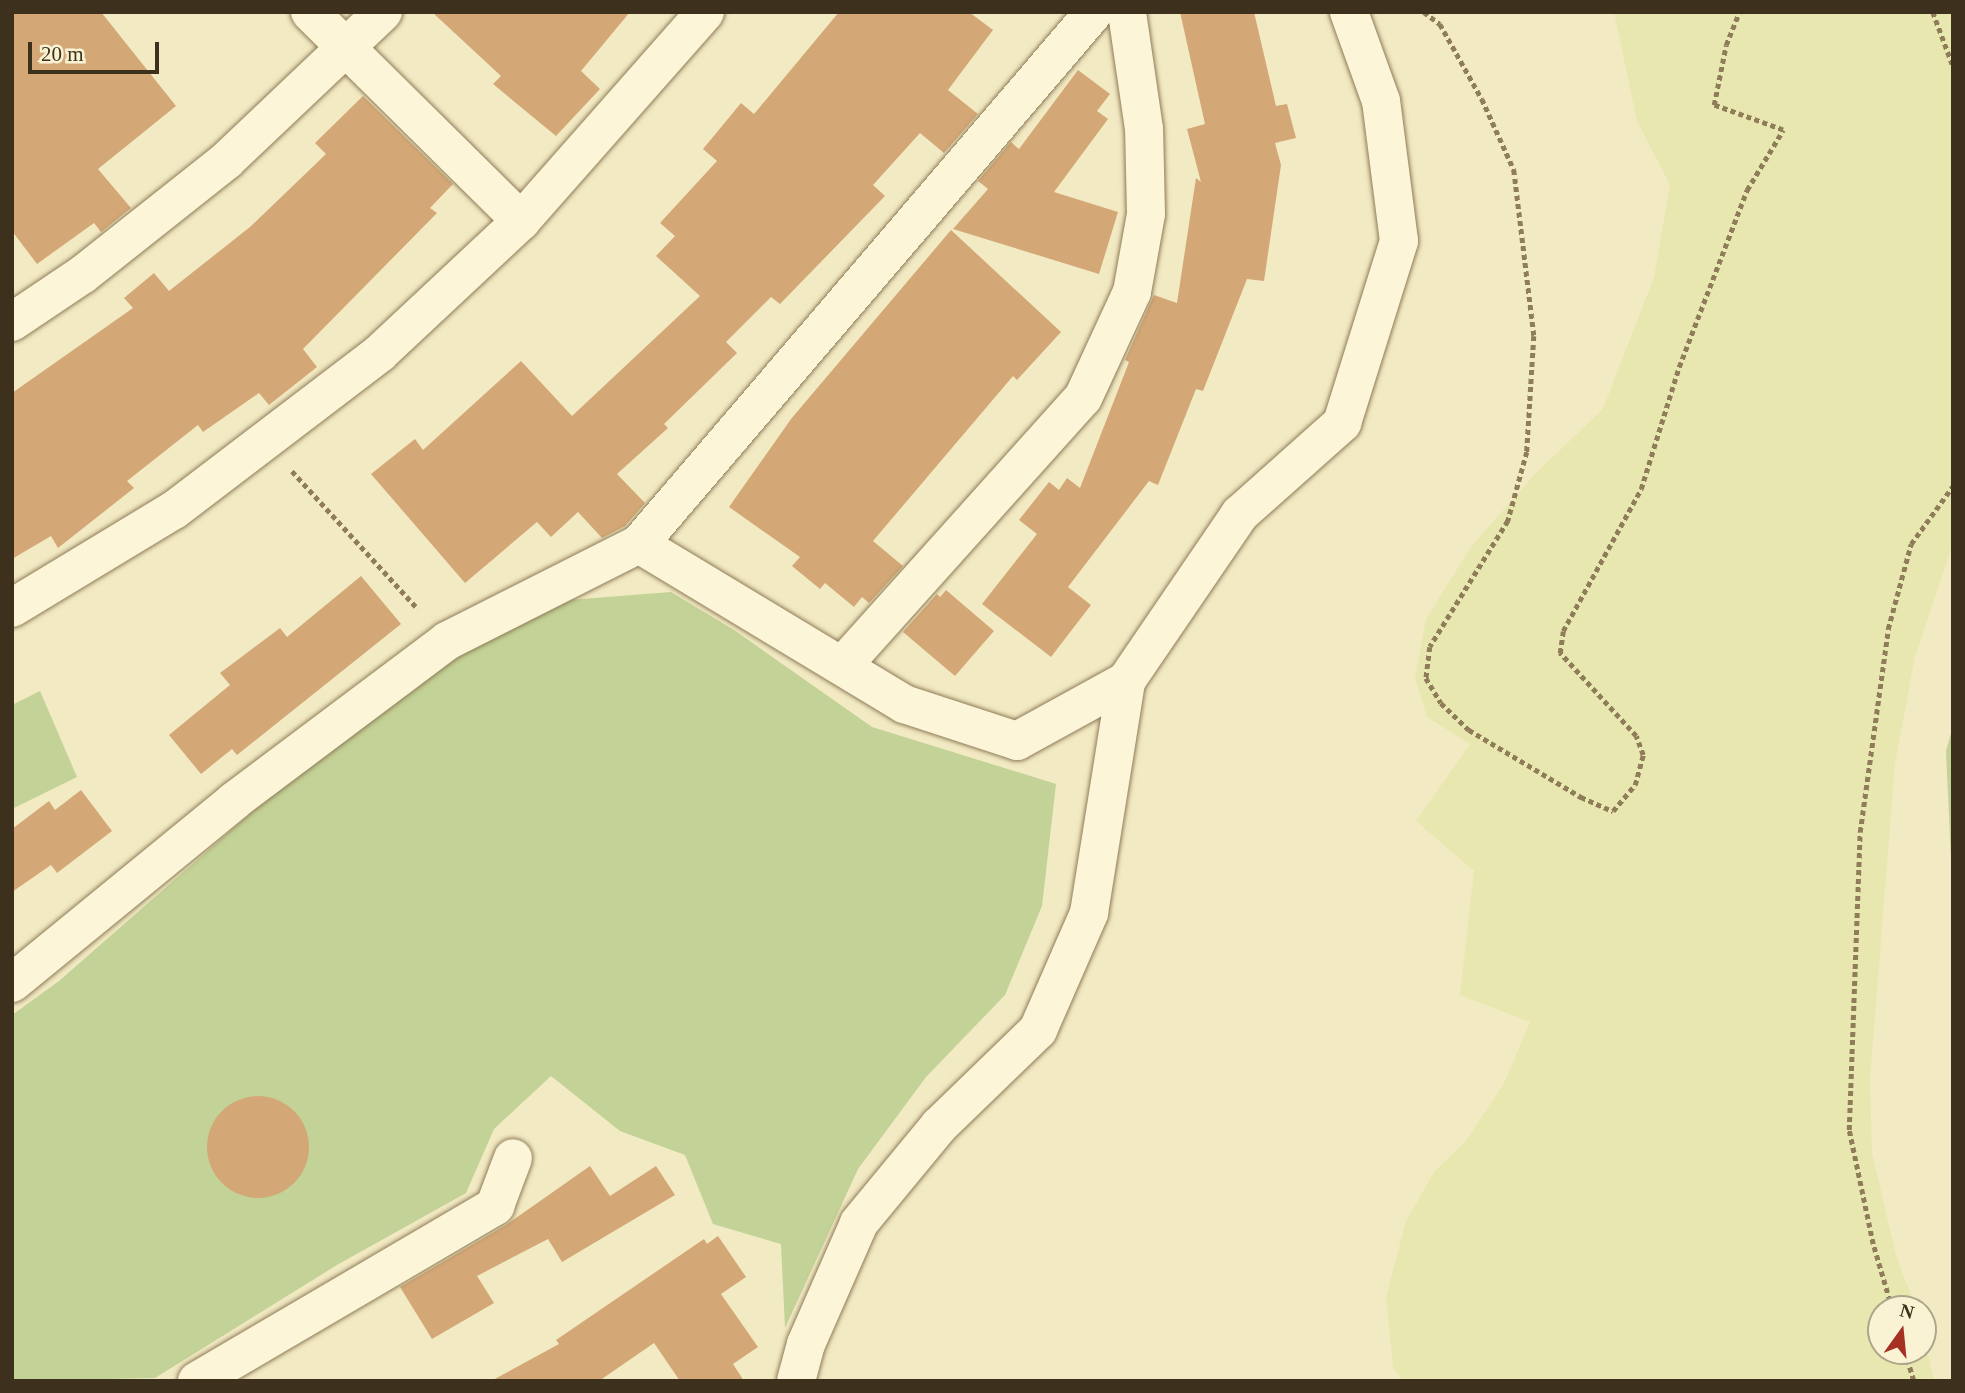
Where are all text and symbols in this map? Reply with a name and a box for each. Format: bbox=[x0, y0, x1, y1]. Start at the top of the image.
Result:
scale bar bbox=[32, 28, 163, 72]
text: 20 m bbox=[41, 42, 84, 66]
north arrow bbox=[1867, 1295, 1937, 1365]
text: N bbox=[1898, 1299, 1916, 1323]

